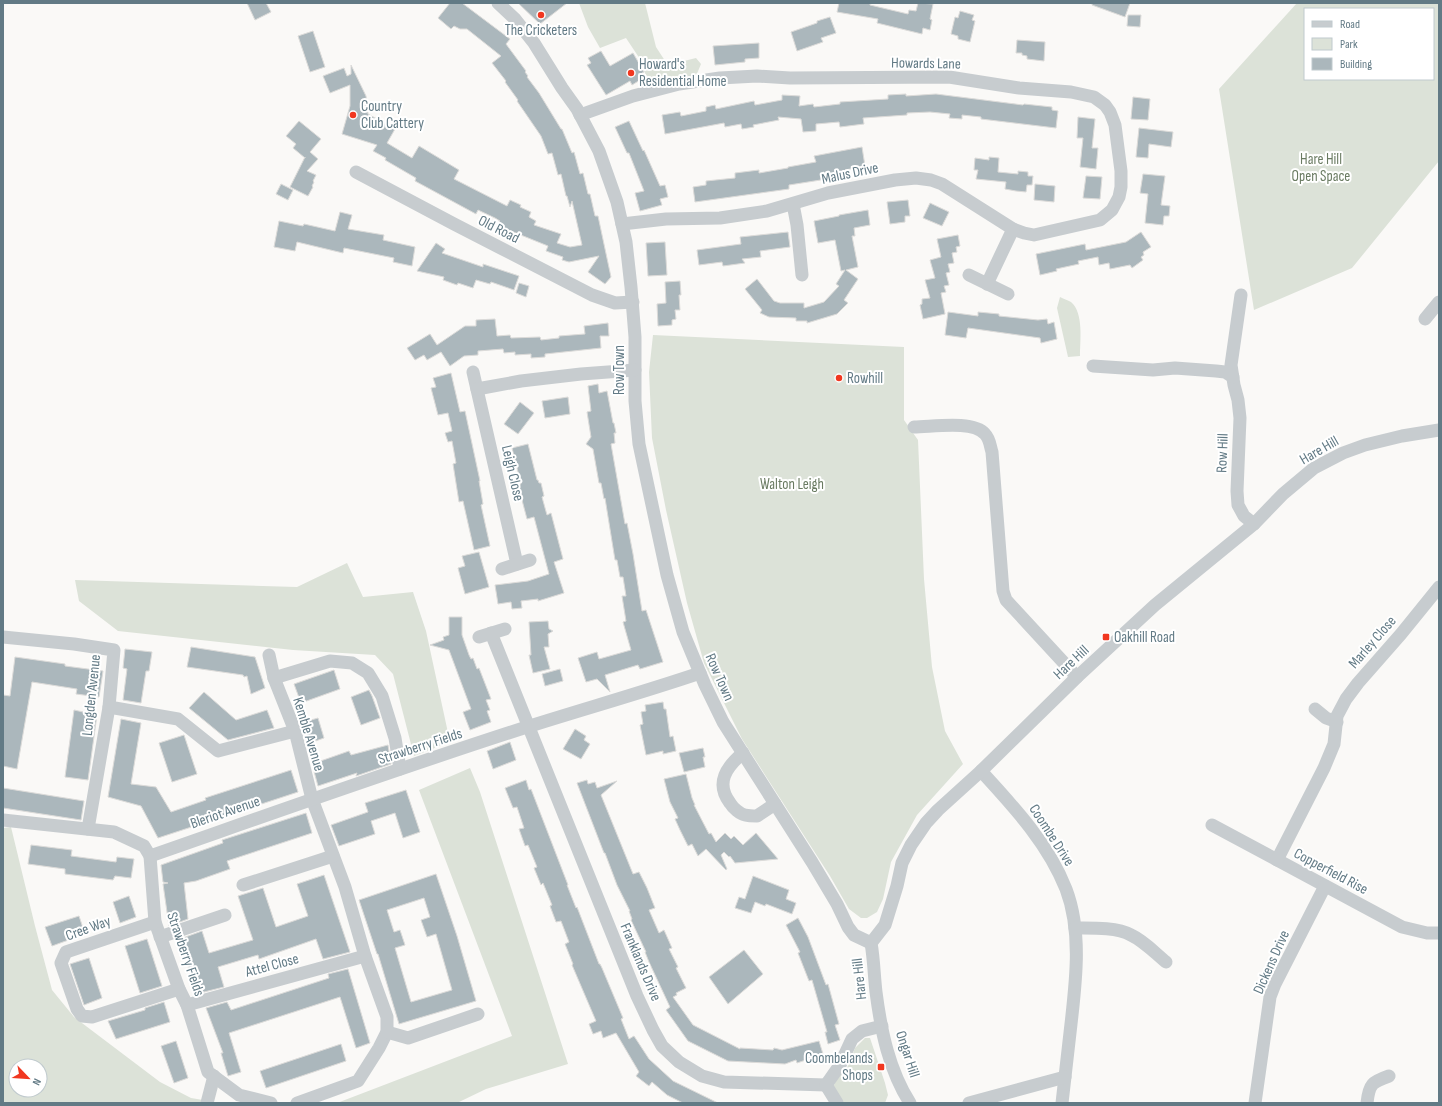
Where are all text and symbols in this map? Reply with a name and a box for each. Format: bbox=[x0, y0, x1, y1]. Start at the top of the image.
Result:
legend bbox=[1304, 8, 1434, 80]
marker: The Cricketers bbox=[536, 10, 546, 20]
text: Road bbox=[1340, 17, 1360, 32]
place label: The Cricketers bbox=[505, 21, 577, 40]
text: Park bbox=[1340, 37, 1358, 52]
street label: Howards Lane bbox=[891, 53, 961, 74]
place label: Howard's Residential Home bbox=[639, 55, 727, 91]
text: Building bbox=[1340, 57, 1372, 72]
marker: Howard's Residential Home bbox=[626, 68, 636, 78]
place label: Country Club Cattery bbox=[361, 97, 424, 133]
marker: Country Club Cattery bbox=[348, 110, 358, 120]
park label: Hare Hill Open Space bbox=[1292, 150, 1350, 186]
street label: Malus Drive bbox=[820, 158, 880, 189]
street label: Old Road bbox=[475, 211, 523, 248]
street label: Row Town bbox=[610, 345, 629, 395]
place label: Rowhill bbox=[847, 369, 883, 388]
marker: Rowhill bbox=[834, 373, 844, 383]
street label: Hare Hill bbox=[1296, 432, 1342, 469]
street label: Row Hill bbox=[1212, 433, 1233, 473]
street label: Leigh Close bbox=[497, 443, 528, 503]
park label: Walton Leigh bbox=[760, 475, 824, 494]
street label: Marley Close bbox=[1344, 612, 1400, 673]
place label: Oakhill Road bbox=[1114, 628, 1175, 647]
marker: Oakhill Road bbox=[1101, 632, 1111, 642]
street label: Hare Hill bbox=[1050, 641, 1093, 684]
street label: Row Town bbox=[701, 651, 738, 704]
street label: Longden Avenue bbox=[78, 653, 105, 737]
street label: Kemble Avenue bbox=[288, 695, 329, 773]
street label: Strawberry Fields bbox=[376, 724, 465, 769]
street label: Bleriot Avenue bbox=[188, 792, 263, 833]
street label: Coombe Drive bbox=[1025, 801, 1079, 870]
street label: Copperfield Rise bbox=[1290, 844, 1371, 899]
street label: Strawberry Fields bbox=[162, 910, 209, 999]
street label: Cree Way bbox=[63, 912, 113, 945]
street label: Franklands Drive bbox=[616, 920, 665, 1004]
street label: Dickens Drive bbox=[1249, 927, 1294, 997]
street label: Attel Close bbox=[242, 949, 301, 982]
street label: Hare Hill bbox=[848, 957, 871, 1001]
street label: Ongar Hill bbox=[891, 1028, 924, 1080]
place label: Coombelands Shops bbox=[805, 1049, 873, 1085]
north arrow bbox=[8, 1058, 48, 1098]
marker: Coombelands Shops bbox=[876, 1062, 886, 1072]
text: N bbox=[29, 1077, 44, 1088]

